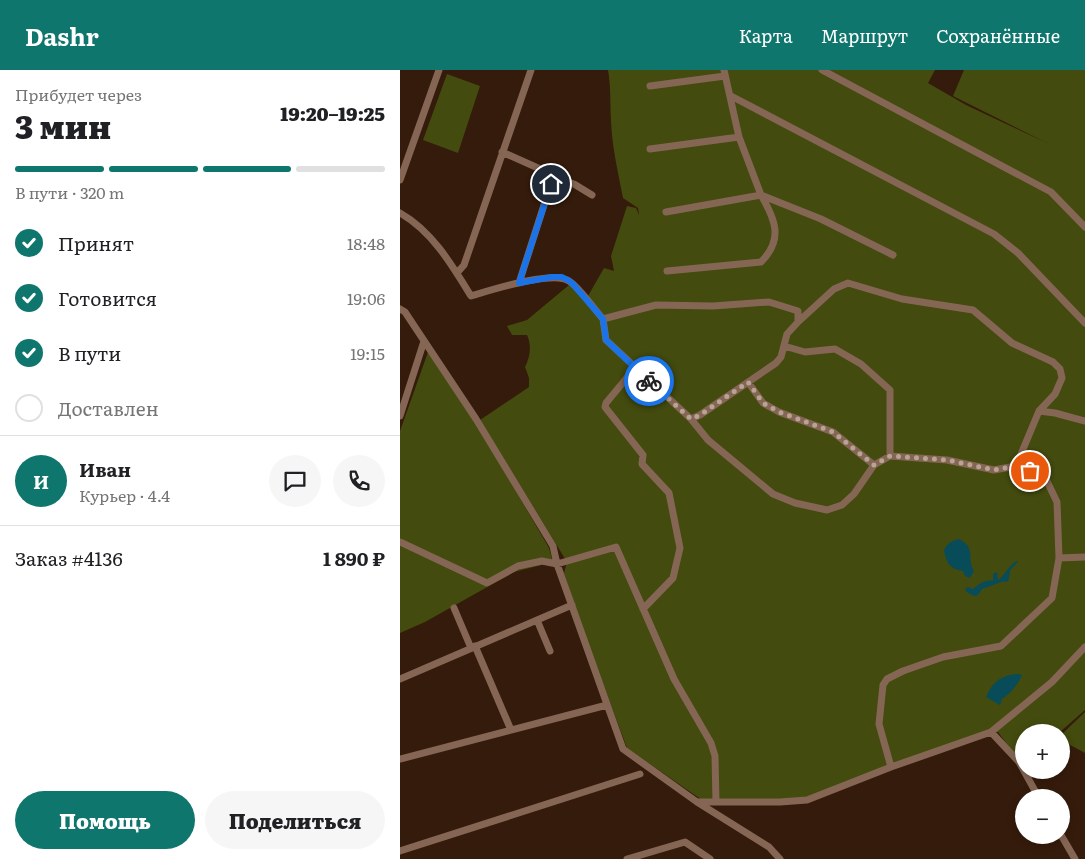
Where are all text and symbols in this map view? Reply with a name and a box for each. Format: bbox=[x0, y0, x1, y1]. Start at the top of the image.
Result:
text: Dashr bbox=[25, 18, 99, 53]
text: Карта bbox=[739, 22, 793, 49]
text: Маршрут bbox=[821, 22, 908, 49]
text: Сохранённые bbox=[936, 22, 1060, 49]
text: Прибудет через bbox=[15, 82, 142, 106]
text: 19:20–19:25 bbox=[280, 99, 385, 127]
text: 3 мин bbox=[15, 101, 111, 149]
pin bbox=[530, 163, 572, 205]
icon: home bbox=[537, 170, 565, 198]
text: В пути · 320 m bbox=[15, 180, 124, 204]
icon: check bbox=[15, 229, 43, 257]
text: Принят bbox=[58, 229, 134, 257]
text: 18:48 bbox=[347, 231, 385, 255]
icon: check bbox=[15, 284, 43, 312]
text: Готовится bbox=[58, 284, 157, 312]
text: 19:06 bbox=[347, 286, 385, 310]
icon: check bbox=[15, 339, 43, 367]
text: В пути bbox=[58, 339, 121, 367]
text: 19:15 bbox=[350, 341, 385, 365]
courier bbox=[624, 356, 674, 406]
icon: bike bbox=[635, 367, 663, 395]
text: Доставлен bbox=[58, 394, 159, 422]
pin bbox=[1009, 450, 1051, 492]
text: Иван bbox=[79, 455, 131, 483]
button: chat bbox=[269, 455, 321, 507]
button: phone bbox=[333, 455, 385, 507]
icon: bag bbox=[1016, 457, 1044, 485]
text: И bbox=[33, 467, 49, 495]
text: Курьер · 4.4 bbox=[79, 483, 170, 507]
text: Заказ #4136 bbox=[15, 544, 123, 572]
text: 1 890 ₽ bbox=[323, 544, 385, 572]
map controls bbox=[1015, 724, 1070, 844]
button: + bbox=[1015, 724, 1070, 779]
button: − bbox=[1015, 789, 1070, 844]
button: Помощь bbox=[15, 791, 195, 849]
button: Поделиться bbox=[205, 791, 385, 849]

